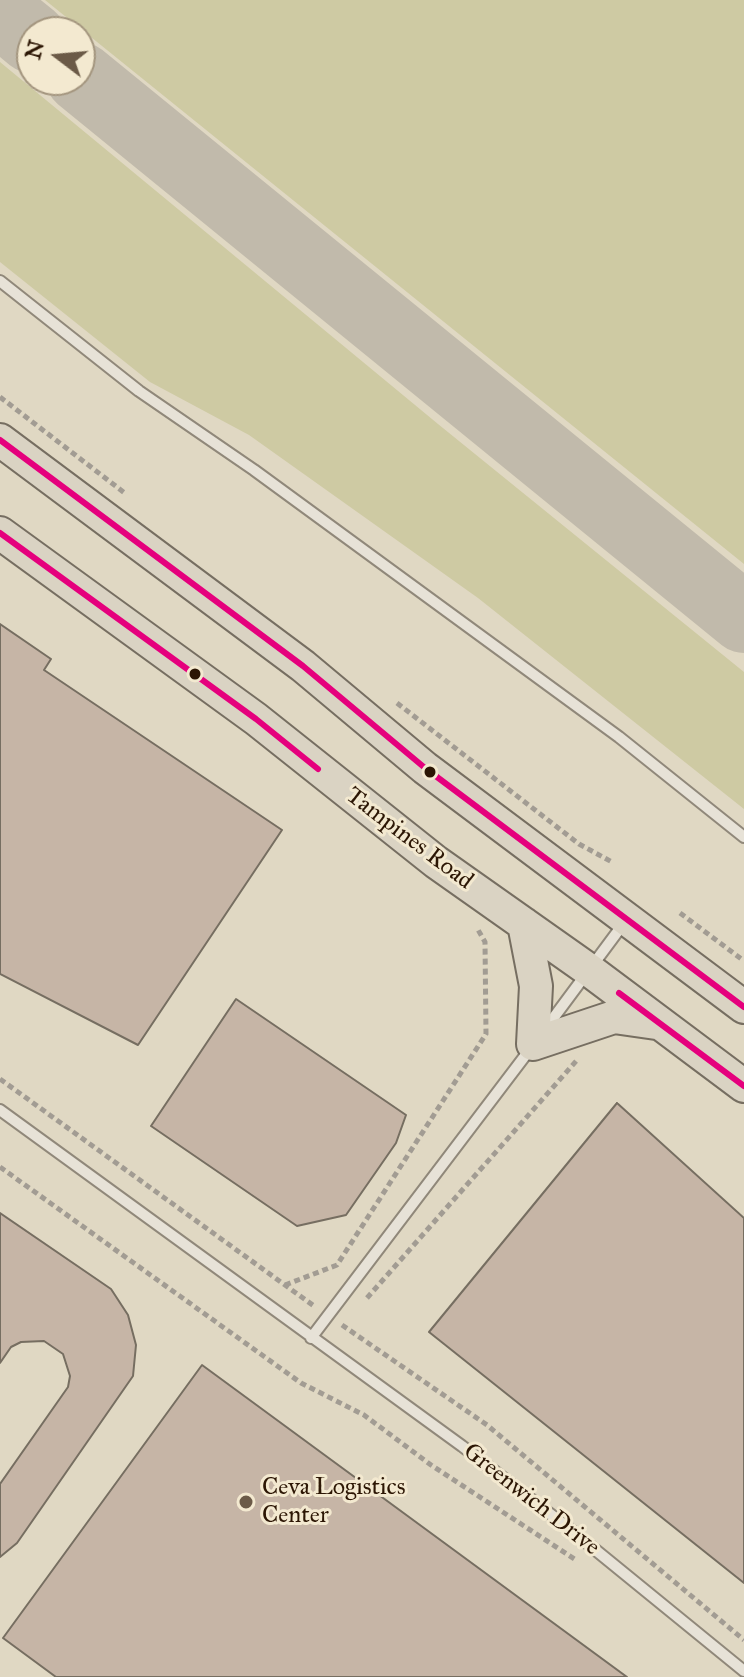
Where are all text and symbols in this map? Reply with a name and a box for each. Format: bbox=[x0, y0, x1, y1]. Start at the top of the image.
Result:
north arrow bbox=[16, 16, 96, 96]
text: N bbox=[19, 37, 50, 63]
unlabelled marker bbox=[187, 666, 203, 682]
unlabelled marker bbox=[422, 764, 438, 780]
street label: Tampines Road bbox=[340, 782, 478, 896]
street label: Greenwich Drive bbox=[457, 1438, 605, 1562]
place label: Ceva Logistics Center bbox=[262, 1474, 405, 1530]
marker: Ceva Logistics Center bbox=[237, 1493, 255, 1511]

